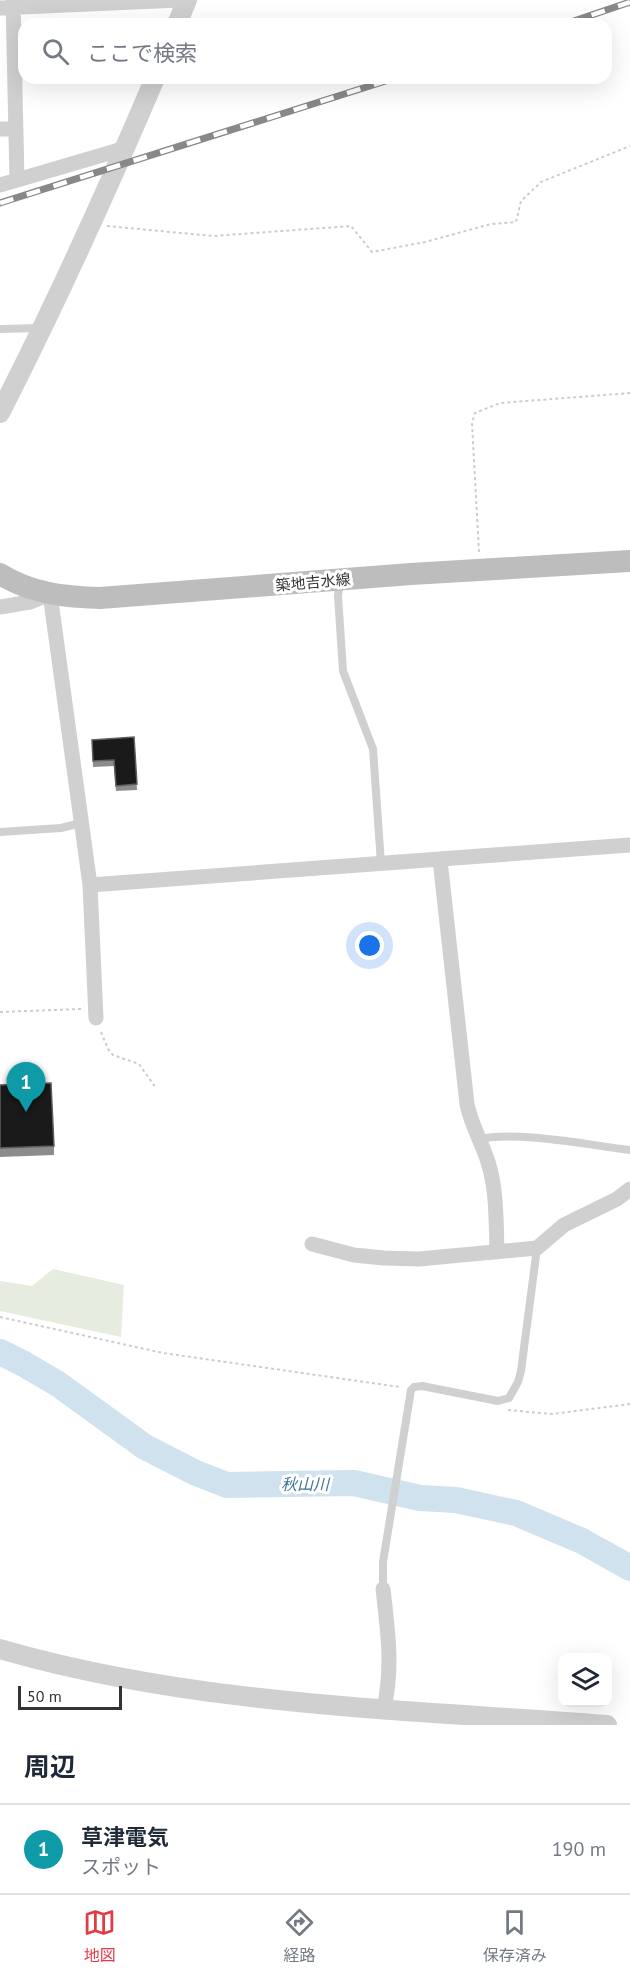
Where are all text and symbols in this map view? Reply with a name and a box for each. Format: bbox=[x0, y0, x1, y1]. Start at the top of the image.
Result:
search box bbox=[18, 18, 612, 84]
icon: search bbox=[39, 35, 72, 68]
text: ここで検索 bbox=[87, 39, 197, 67]
street label: 築地吉水線 bbox=[275, 569, 351, 595]
your location bbox=[355, 931, 384, 960]
pin: 1 bbox=[6, 1062, 46, 1112]
water label: 秋山川 bbox=[281, 1474, 331, 1494]
map controls bbox=[558, 1653, 612, 1707]
button: layers bbox=[558, 1653, 612, 1707]
scale bar bbox=[18, 1683, 122, 1710]
text: 50 m bbox=[27, 1686, 62, 1706]
text: 周辺 bbox=[24, 1750, 76, 1783]
text: 草津電気 bbox=[81, 1823, 169, 1851]
text: 1 bbox=[38, 1836, 49, 1862]
text: 190 m bbox=[552, 1836, 606, 1862]
text: スポット bbox=[81, 1854, 161, 1880]
tab: 地図 bbox=[83, 1906, 116, 1966]
tab: 経路 bbox=[283, 1906, 316, 1966]
tab: 保存済み bbox=[483, 1906, 547, 1966]

